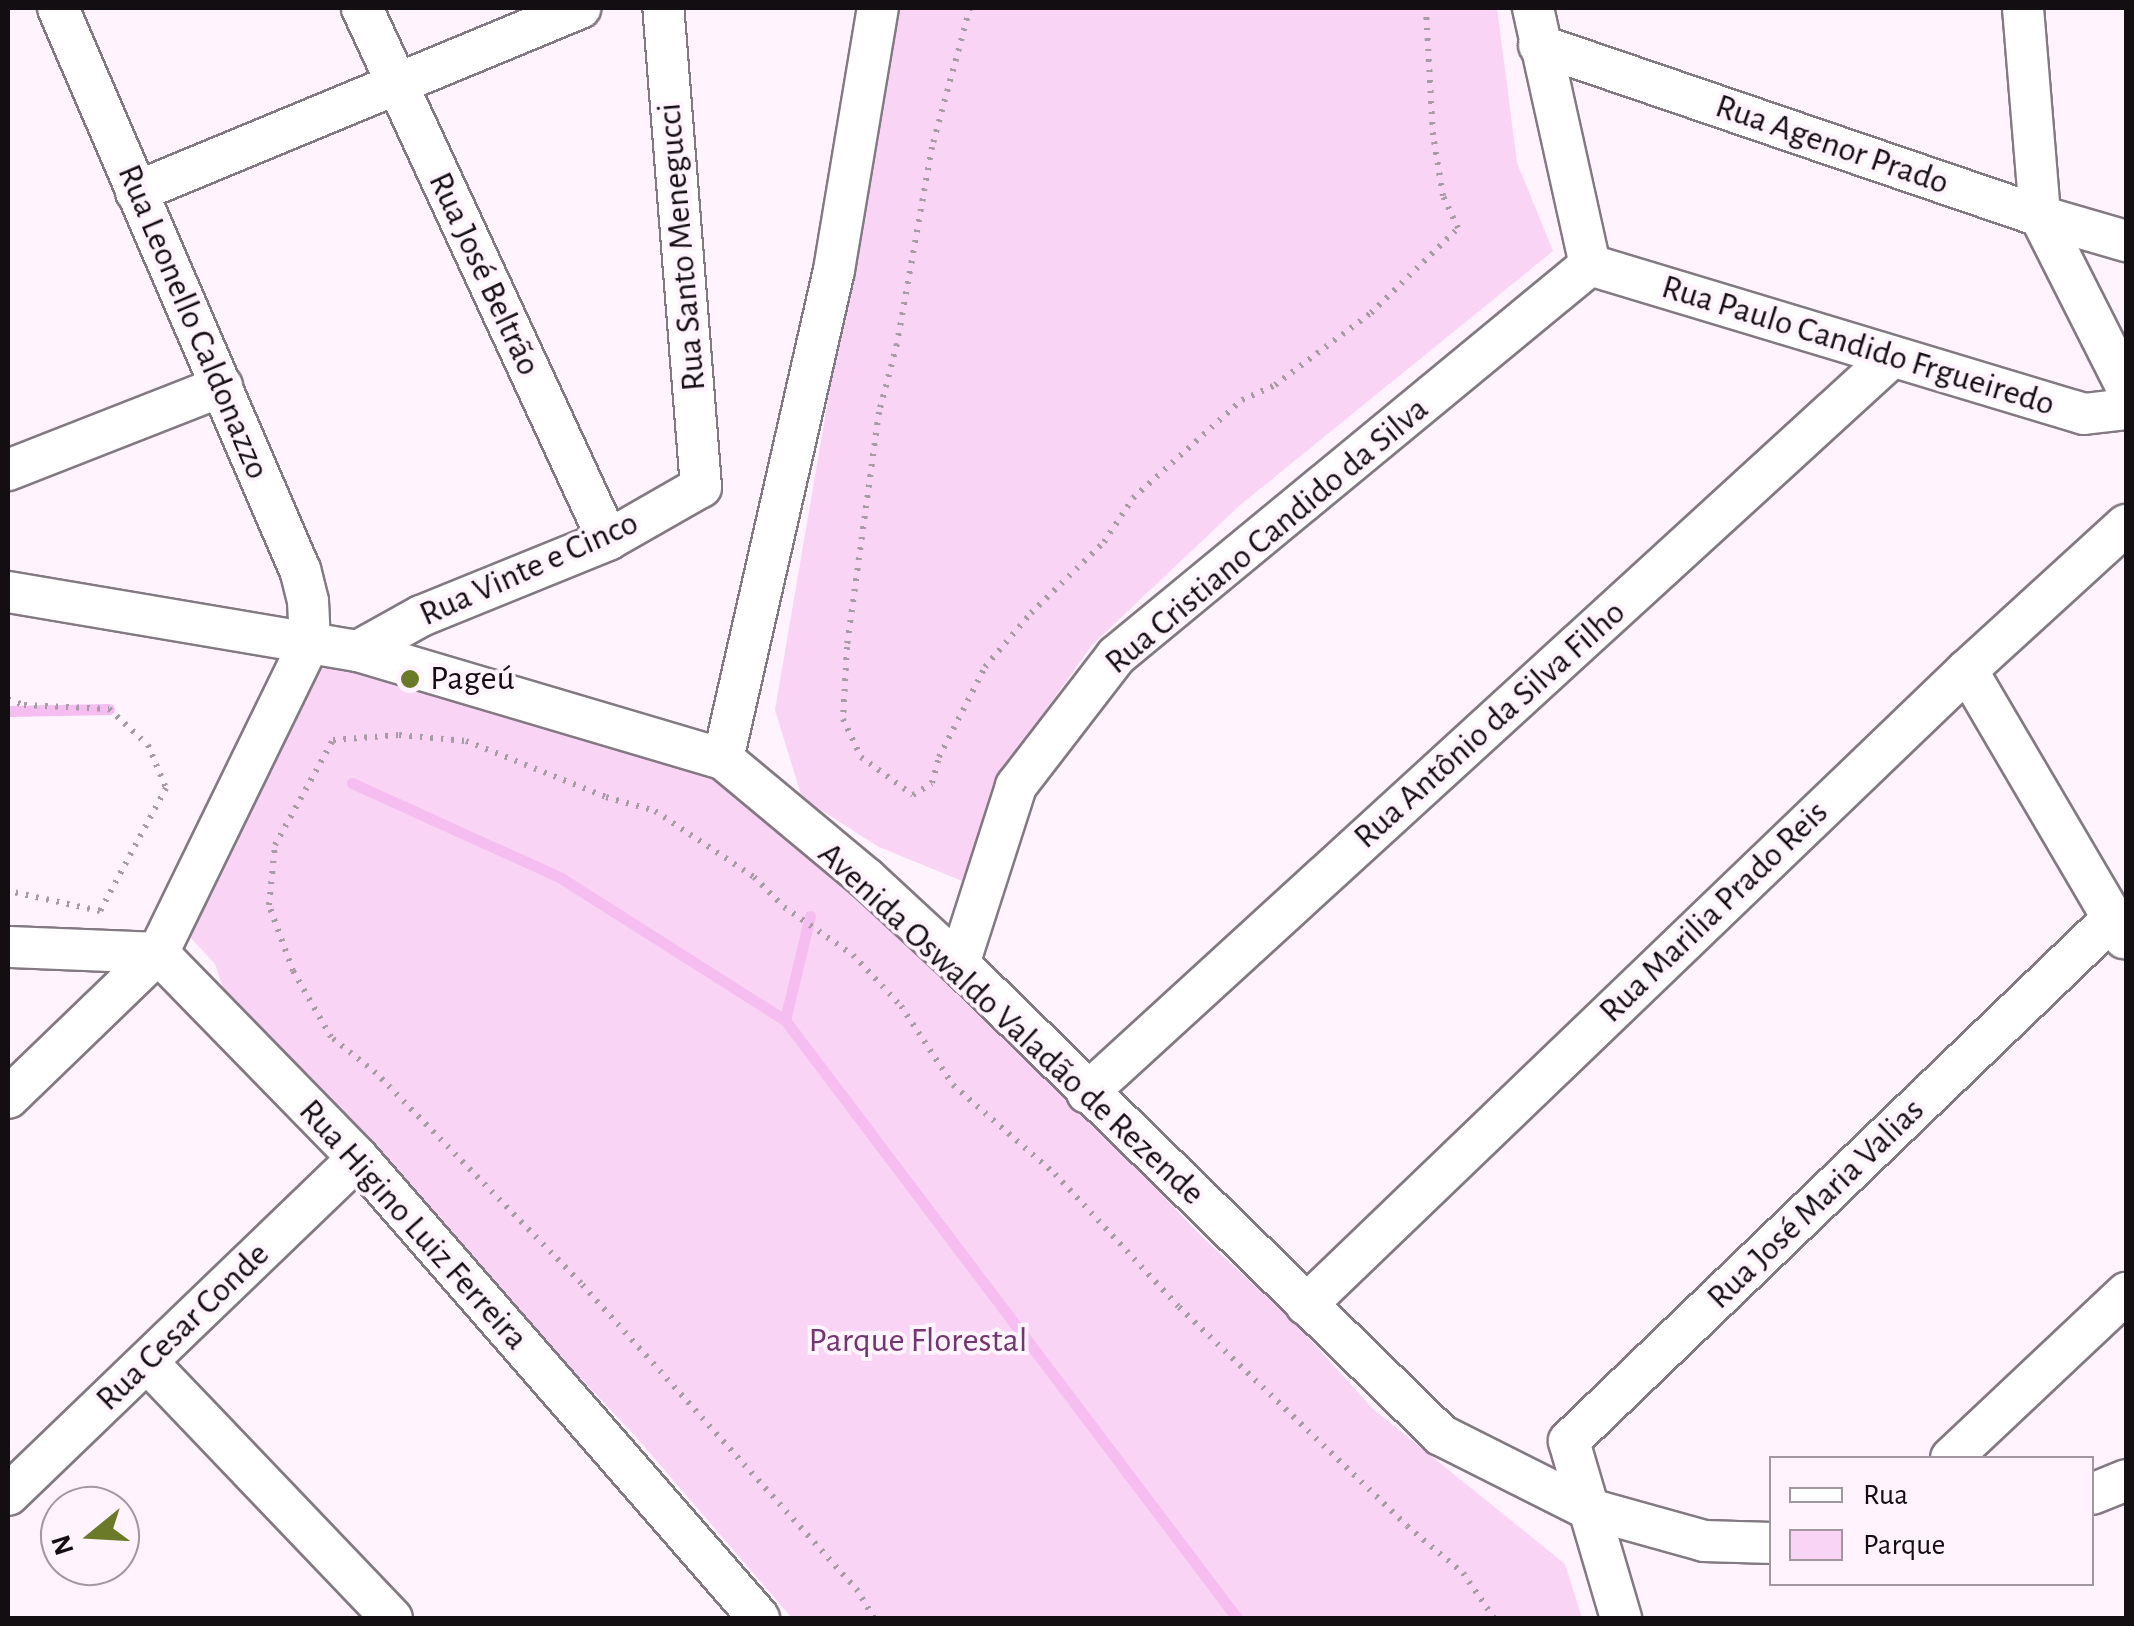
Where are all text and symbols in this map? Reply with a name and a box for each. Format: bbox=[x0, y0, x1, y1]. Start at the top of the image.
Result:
street label: Rua Agenor Prado bbox=[1710, 85, 1954, 205]
street label: Rua Santo Menegucci bbox=[648, 101, 716, 393]
street label: Rua Leonello Caldonazzo bbox=[108, 158, 278, 486]
street label: Rua José Beltrão bbox=[419, 166, 549, 382]
street label: Rua Paulo Candido Frgueiredo bbox=[1656, 266, 2060, 426]
street label: Rua Cristiano Candido da Silva bbox=[1097, 388, 1437, 684]
street label: Rua Vinte e Cinco bbox=[413, 502, 645, 636]
street label: Rua Antônio da Silva Filho bbox=[1346, 592, 1634, 858]
place label: Pageú bbox=[430, 658, 514, 700]
marker: Pageú bbox=[399, 668, 421, 690]
street label: Rua Marilia Prado Reis bbox=[1591, 792, 1837, 1032]
street label: Avenida Oswaldo Valadão de Rezende bbox=[809, 834, 1213, 1214]
street label: Rua José Maria Valias bbox=[1699, 1090, 1933, 1318]
street label: Rua Higino Luiz Ferreira bbox=[289, 1091, 537, 1359]
street label: Rua Cesar Conde bbox=[88, 1234, 278, 1420]
park label: Parque Florestal bbox=[809, 1320, 1027, 1362]
legend bbox=[1769, 1456, 2094, 1586]
text: Rua bbox=[1863, 1480, 1908, 1510]
north arrow bbox=[40, 1486, 140, 1586]
text: Parque bbox=[1863, 1530, 1945, 1560]
text: N bbox=[47, 1531, 80, 1558]

